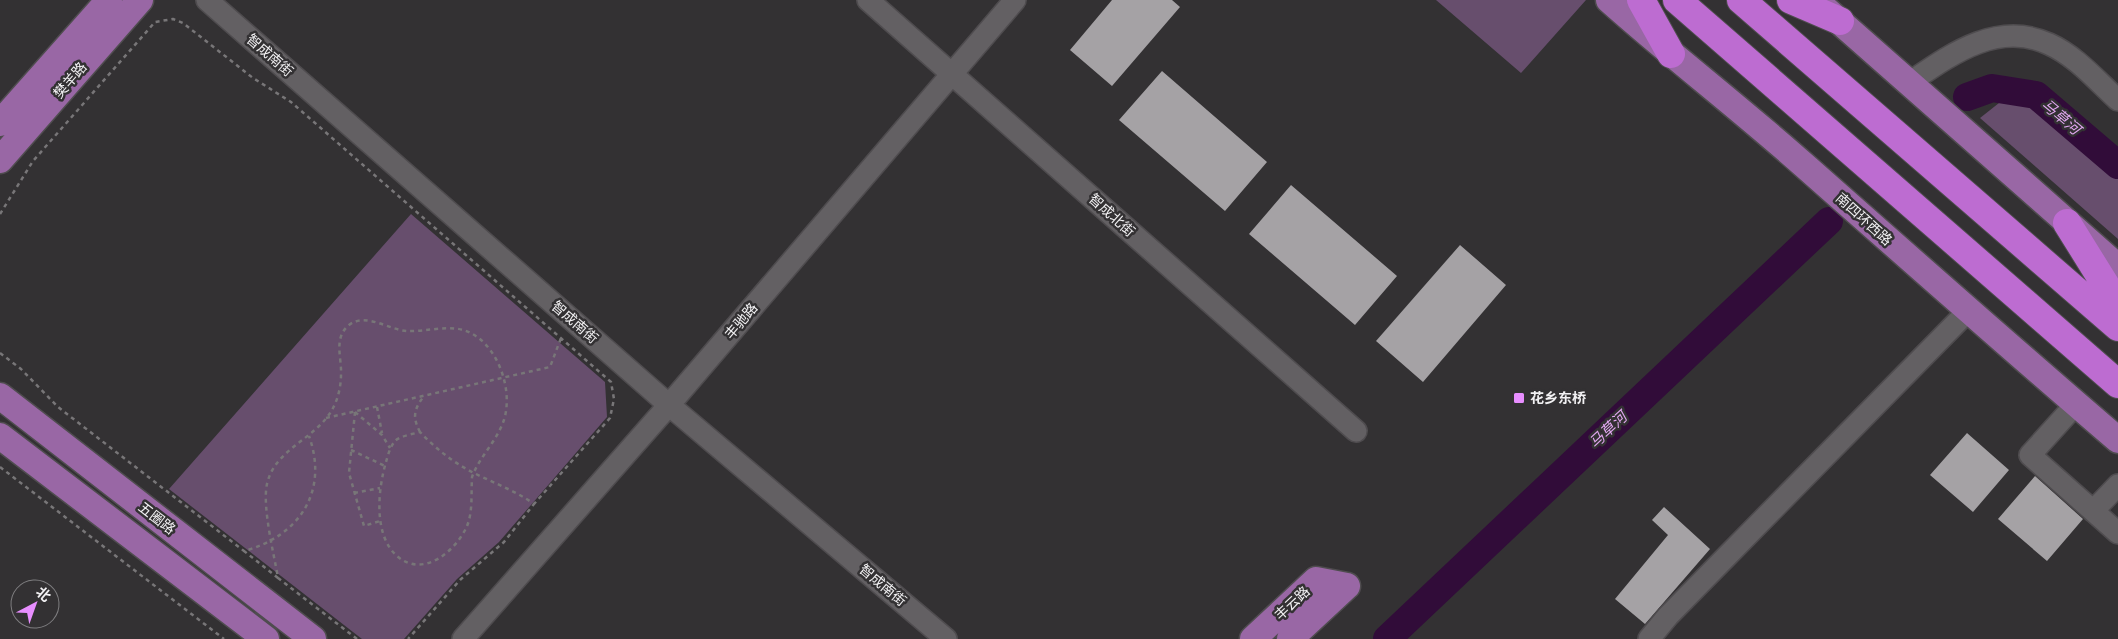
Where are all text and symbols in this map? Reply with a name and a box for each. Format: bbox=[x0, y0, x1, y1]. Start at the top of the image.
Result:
street label: 智成南街 bbox=[243, 30, 297, 80]
street label: 樊羊路 bbox=[49, 58, 91, 102]
water label: 马草河 bbox=[2038, 95, 2087, 140]
street label: 南四环西路 bbox=[1832, 189, 1896, 249]
street label: 智成北街 bbox=[1085, 190, 1139, 240]
street label: 智成南街 bbox=[548, 297, 602, 347]
street label: 丰驰路 bbox=[721, 299, 761, 343]
place label: 花乡东桥 bbox=[1530, 389, 1586, 407]
marker: 花乡东桥 bbox=[1512, 391, 1526, 405]
water label: 马草河 bbox=[1585, 405, 1633, 452]
street label: 五圈路 bbox=[135, 498, 179, 538]
street label: 智成南街 bbox=[856, 560, 910, 610]
north arrow bbox=[10, 579, 60, 629]
street label: 丰云路 bbox=[1271, 582, 1313, 624]
text: 北 bbox=[32, 583, 55, 606]

